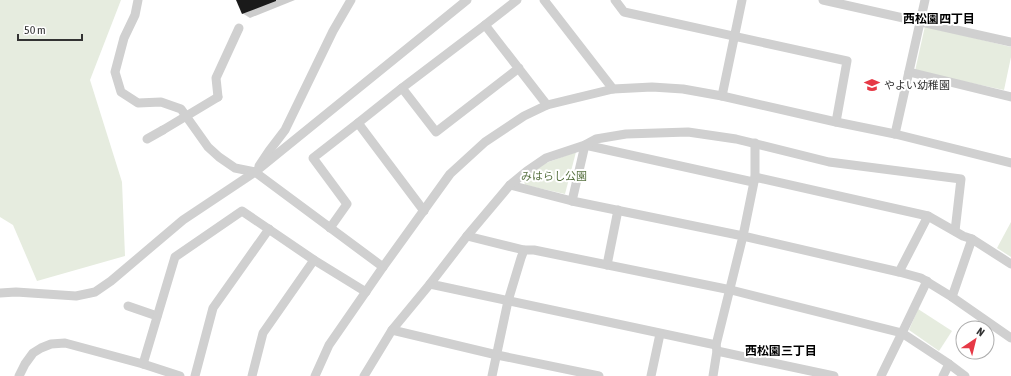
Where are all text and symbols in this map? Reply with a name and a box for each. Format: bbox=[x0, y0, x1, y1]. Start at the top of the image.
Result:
district label: 西松園四丁目 bbox=[903, 12, 975, 26]
scale bar bbox=[18, 16, 82, 42]
text: 50 m bbox=[24, 23, 46, 37]
school or university icon: やよい幼稚園 bbox=[863, 76, 881, 94]
place label: やよい幼稚園 bbox=[884, 79, 950, 91]
park label: みはらし公園 bbox=[521, 170, 587, 182]
north arrow bbox=[955, 320, 995, 360]
text: N bbox=[975, 325, 987, 339]
district label: 西松園三丁目 bbox=[745, 344, 817, 358]

